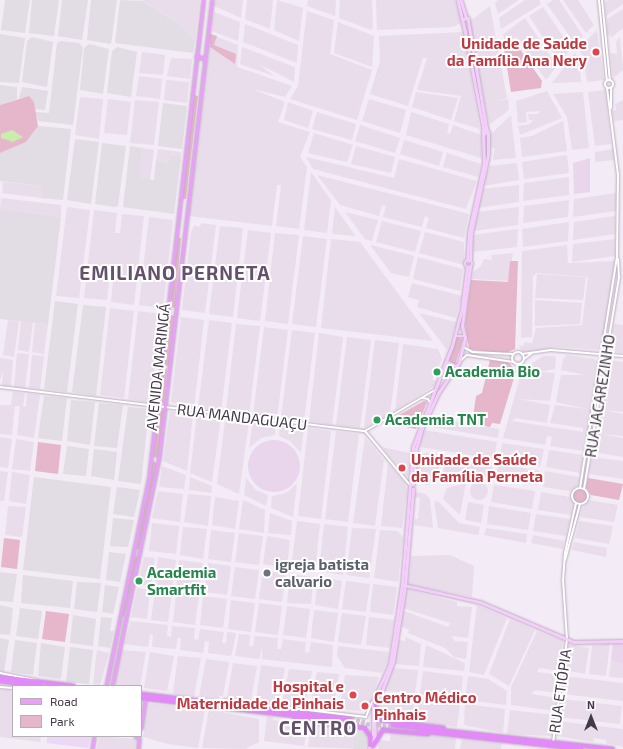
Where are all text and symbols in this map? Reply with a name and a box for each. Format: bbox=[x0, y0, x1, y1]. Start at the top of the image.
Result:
place label: Unidade de Saúde da Família Ana Nery bbox=[446, 34, 587, 69]
marker: Unidade de Saúde da Família Ana Nery bbox=[590, 46, 602, 58]
district label: EMILIANO PERNETA bbox=[79, 262, 271, 284]
street label: AVENIDA MARINGÁ bbox=[142, 302, 174, 432]
street label: RUA JACAREZINHO bbox=[581, 333, 619, 459]
place label: Academia Bio bbox=[445, 363, 540, 381]
marker: Academia Bio bbox=[432, 367, 442, 377]
street label: RUA MANDAGUAÇU bbox=[176, 400, 308, 434]
place label: Academia TNT bbox=[385, 411, 486, 429]
marker: Academia TNT bbox=[372, 415, 382, 425]
place label: Unidade de Saúde da Família Perneta bbox=[411, 450, 543, 485]
marker: Unidade de Saúde da Família Perneta bbox=[396, 462, 408, 474]
place label: igreja batista calvario bbox=[275, 555, 369, 590]
place label: Academia Smartfit bbox=[147, 563, 216, 598]
marker: igreja batista calvario bbox=[262, 568, 272, 578]
marker: Academia Smartfit bbox=[134, 576, 144, 586]
street label: RUA ETIÓPIA bbox=[545, 648, 575, 734]
place label: Hospital e Maternidade de Pinhais bbox=[177, 677, 344, 712]
legend bbox=[12, 685, 142, 737]
place label: Centro Médico Pinhais bbox=[374, 688, 476, 723]
marker: Hospital e Maternidade de Pinhais bbox=[347, 689, 359, 701]
text: Road bbox=[50, 694, 78, 708]
north arrow bbox=[571, 697, 611, 737]
text: N bbox=[587, 698, 595, 711]
marker: Centro Médico Pinhais bbox=[359, 700, 371, 712]
text: Park bbox=[50, 714, 75, 728]
district label: CENTRO bbox=[279, 717, 357, 739]

